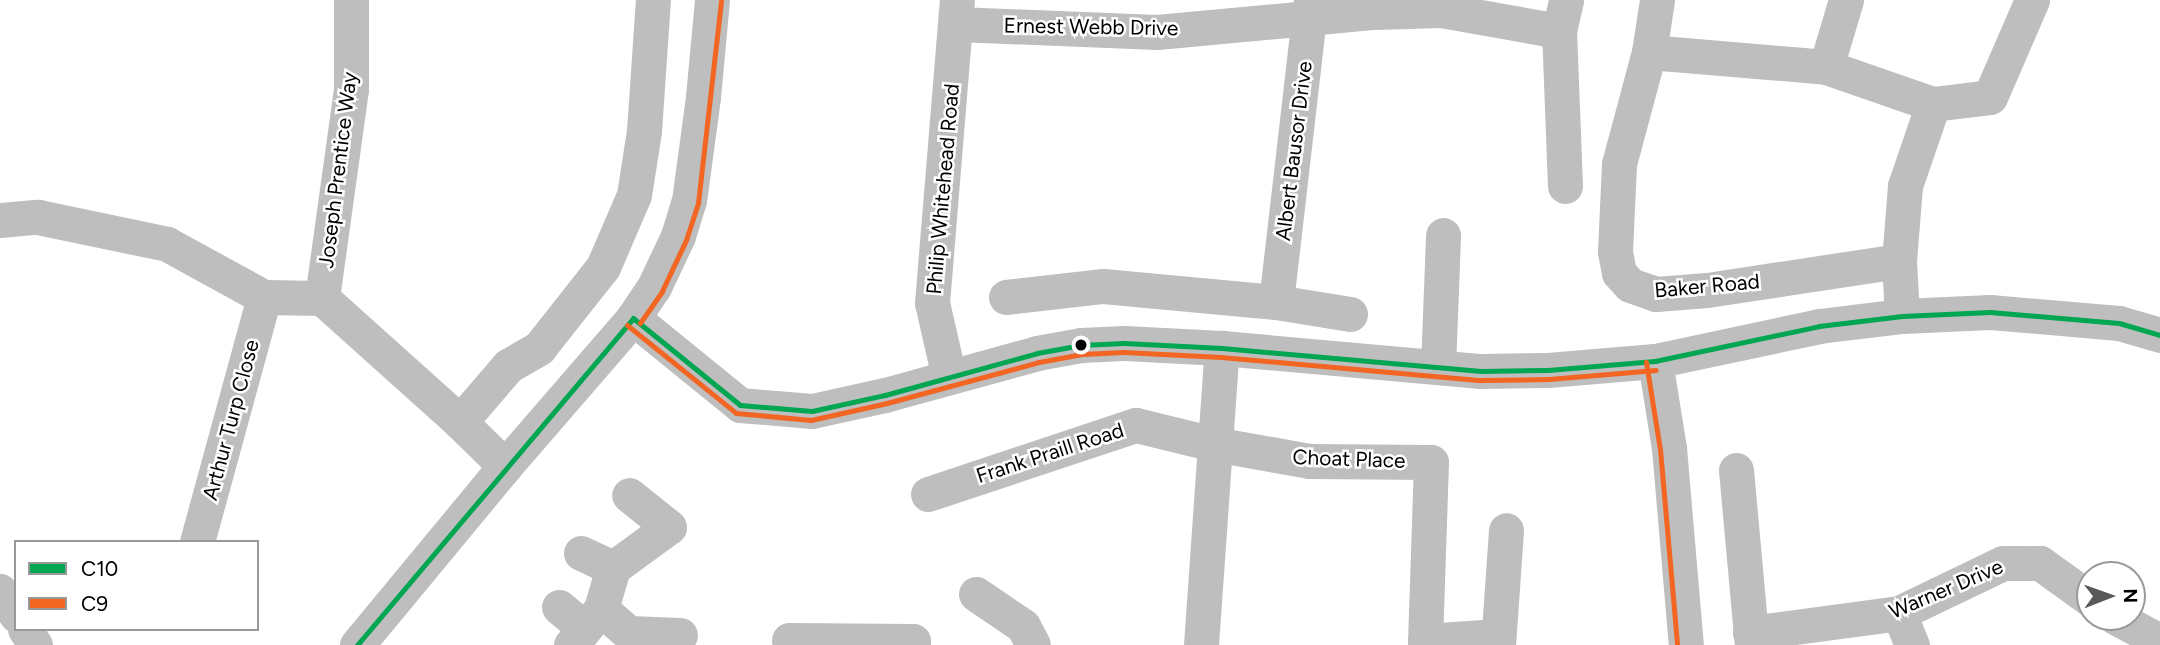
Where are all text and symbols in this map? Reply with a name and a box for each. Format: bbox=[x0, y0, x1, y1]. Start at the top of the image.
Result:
street label: Ernest Webb Drive bbox=[1003, 13, 1179, 41]
street label: Albert Bausor Drive bbox=[1270, 60, 1318, 242]
street label: Joseph Prentice Way bbox=[313, 70, 363, 270]
street label: Philip Whitehead Road bbox=[921, 82, 965, 296]
street label: Baker Road bbox=[1653, 269, 1761, 303]
street label: Arthur Turp Close bbox=[197, 337, 265, 503]
unlabelled marker bbox=[1074, 338, 1088, 352]
street label: Frank Praill Road bbox=[973, 417, 1127, 489]
street label: Choat Place bbox=[1292, 444, 1406, 474]
legend bbox=[14, 540, 259, 631]
street label: Warner Drive bbox=[1885, 554, 2007, 624]
text: C10 bbox=[81, 556, 118, 581]
north arrow bbox=[2076, 561, 2146, 631]
text: N bbox=[2119, 588, 2142, 603]
text: C9 bbox=[81, 591, 108, 616]

